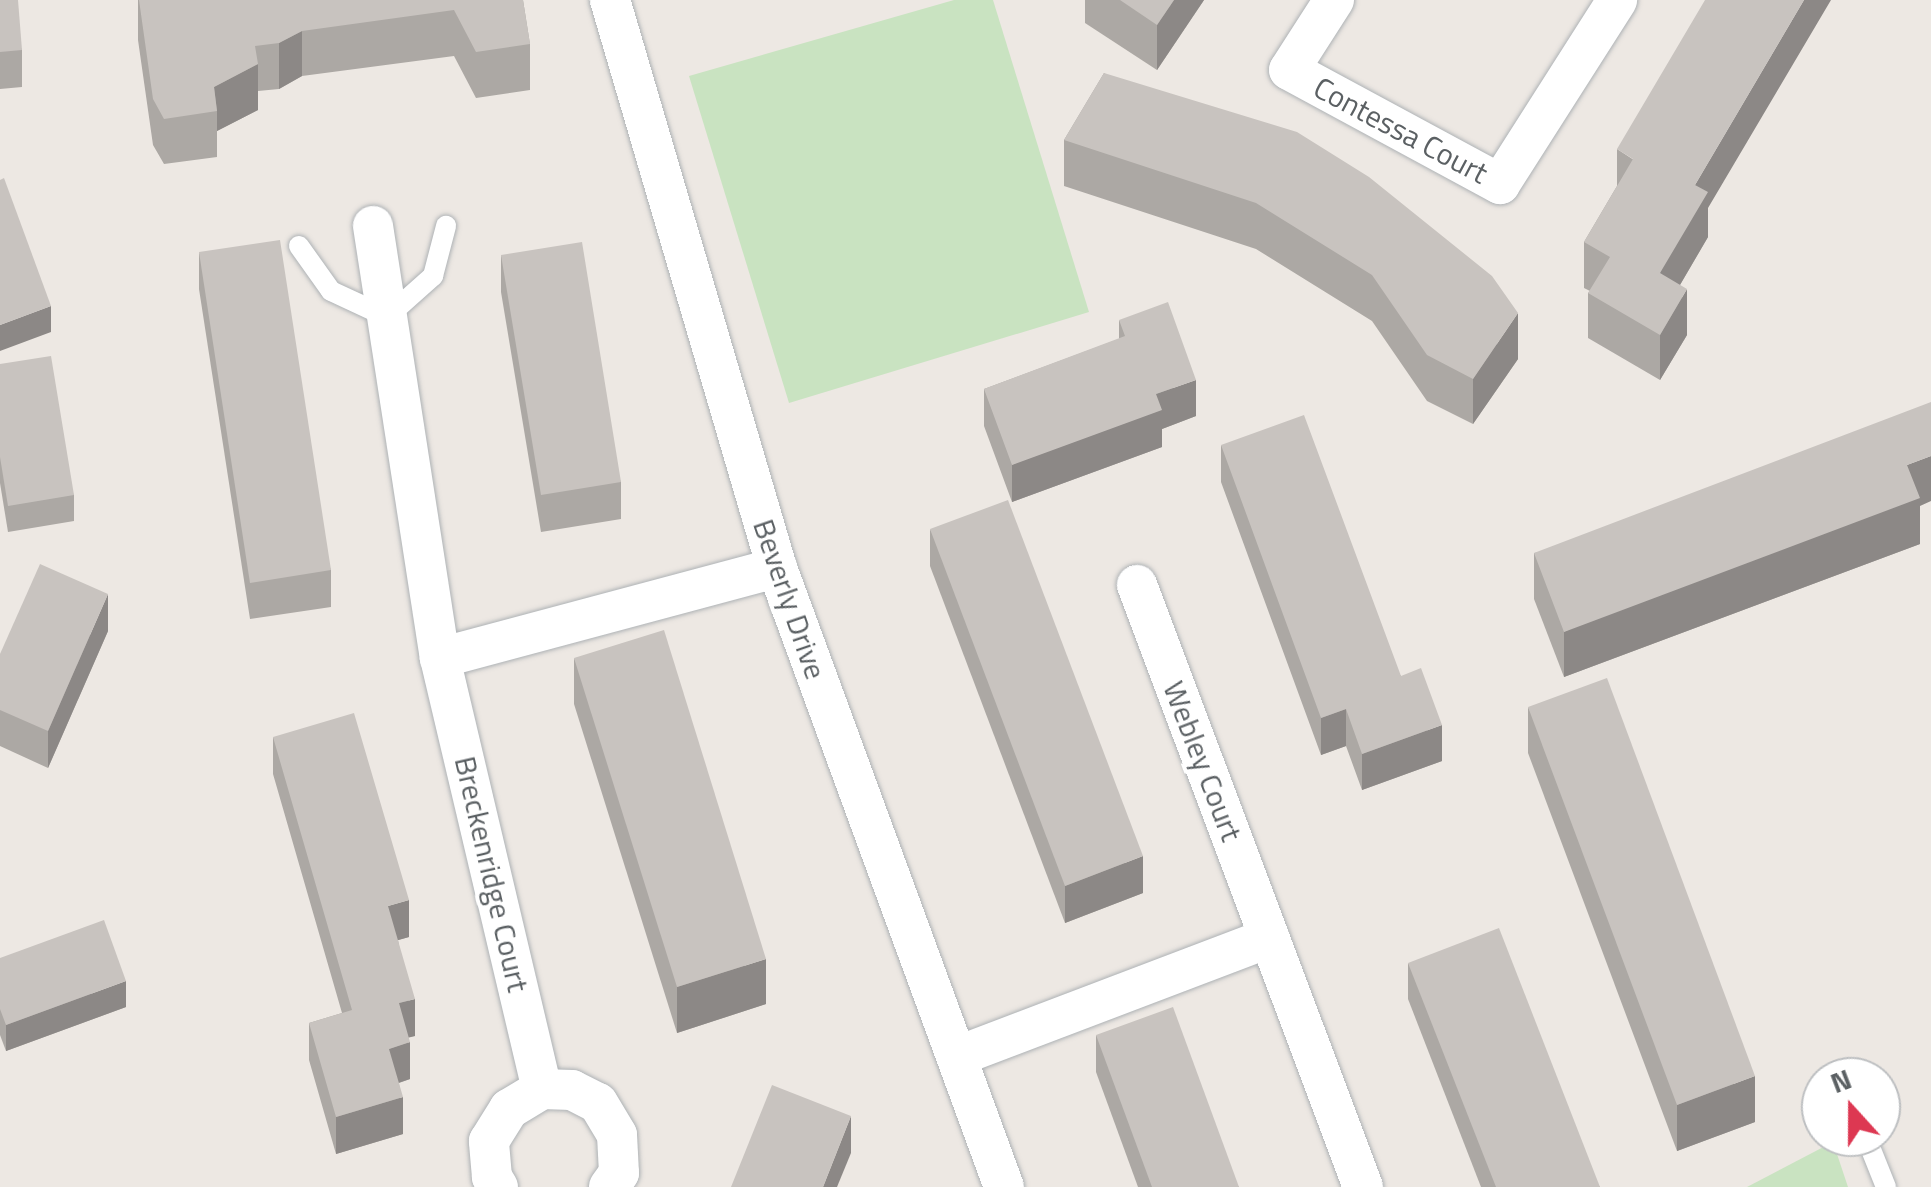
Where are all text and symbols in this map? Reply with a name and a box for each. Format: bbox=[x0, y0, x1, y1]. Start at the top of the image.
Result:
street label: Contessa Court bbox=[1308, 69, 1494, 191]
street label: Beverly Drive bbox=[746, 514, 834, 684]
street label: Webley Court bbox=[1156, 676, 1250, 846]
street label: Breckenridge Court bbox=[447, 753, 537, 995]
north arrow bbox=[1801, 1057, 1901, 1157]
text: N bbox=[1824, 1057, 1858, 1104]

